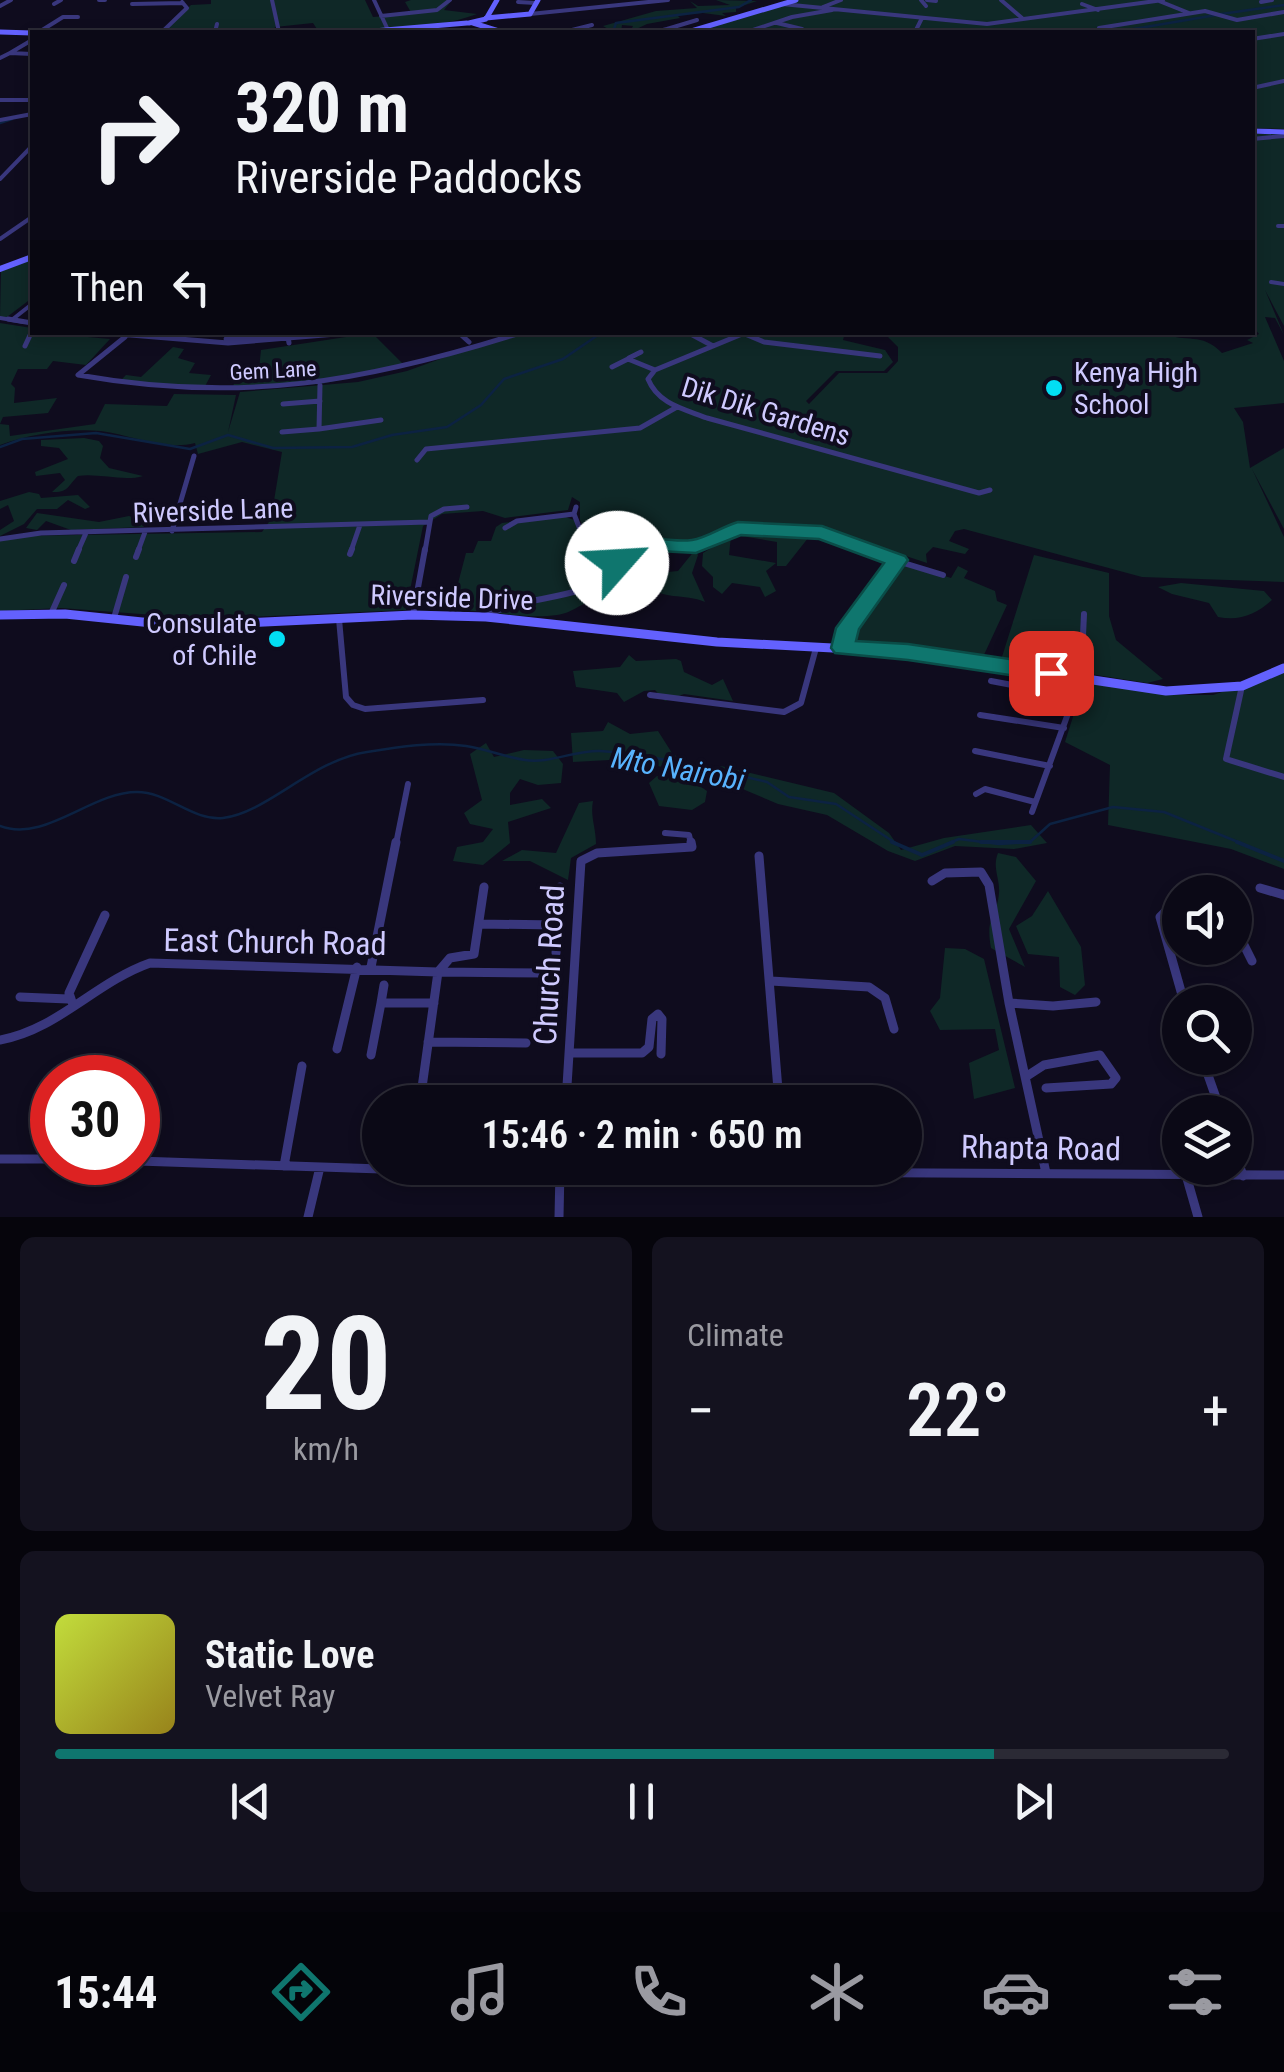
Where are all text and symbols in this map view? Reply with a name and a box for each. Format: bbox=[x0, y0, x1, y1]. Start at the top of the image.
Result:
text: 320 m bbox=[235, 67, 409, 149]
icon: right bbox=[70, 70, 200, 200]
text: Riverside Paddocks bbox=[235, 151, 583, 204]
icon: left bbox=[164, 260, 219, 315]
text: Then bbox=[70, 266, 144, 310]
street label: Gem Lane bbox=[229, 356, 317, 385]
place label: Kenya High School bbox=[1074, 356, 1198, 421]
street label: Dik Dik Gardens bbox=[678, 370, 854, 453]
marker: Kenya High School bbox=[1043, 377, 1065, 399]
street label: Riverside Lane bbox=[132, 491, 294, 530]
position arrow bbox=[565, 511, 669, 615]
street label: Riverside Drive bbox=[370, 578, 534, 617]
place label: Consulate of Chile bbox=[146, 607, 257, 672]
marker: Consulate of Chile bbox=[266, 628, 288, 650]
pin bbox=[1009, 631, 1094, 716]
icon: arrive bbox=[1024, 646, 1079, 701]
water label: Mto Nairobi bbox=[609, 740, 748, 797]
map controls bbox=[1162, 875, 1252, 1185]
button: sound bbox=[1162, 875, 1252, 965]
street label: Church Road bbox=[526, 884, 572, 1046]
street label: East Church Road bbox=[163, 921, 387, 963]
button: search bbox=[1162, 985, 1252, 1075]
speed limit sign: 30 bbox=[30, 1055, 160, 1185]
button: layers bbox=[1162, 1095, 1252, 1185]
text: 15:46 · 2 min · 650 m bbox=[482, 1113, 802, 1157]
street label: Rhapta Road bbox=[961, 1128, 1121, 1168]
text: 20 bbox=[260, 1288, 392, 1441]
text: Climate bbox=[687, 1316, 784, 1354]
text: 22° bbox=[906, 1366, 1010, 1454]
text: − bbox=[687, 1379, 715, 1443]
text: + bbox=[1202, 1379, 1229, 1443]
text: km/h bbox=[293, 1430, 359, 1468]
text: Static Love bbox=[205, 1633, 374, 1677]
text: Velvet Ray bbox=[205, 1677, 335, 1715]
icon: previous bbox=[223, 1774, 278, 1829]
icon: pause bbox=[614, 1774, 669, 1829]
icon: next bbox=[1006, 1774, 1061, 1829]
icon: directions bbox=[266, 1957, 336, 2027]
icon: music bbox=[445, 1957, 515, 2027]
icon: phone bbox=[624, 1957, 694, 2027]
icon: climate bbox=[802, 1957, 872, 2027]
icon: car bbox=[981, 1957, 1051, 2027]
icon: filters bbox=[1160, 1957, 1230, 2027]
text: 15:44 bbox=[54, 1966, 158, 2019]

